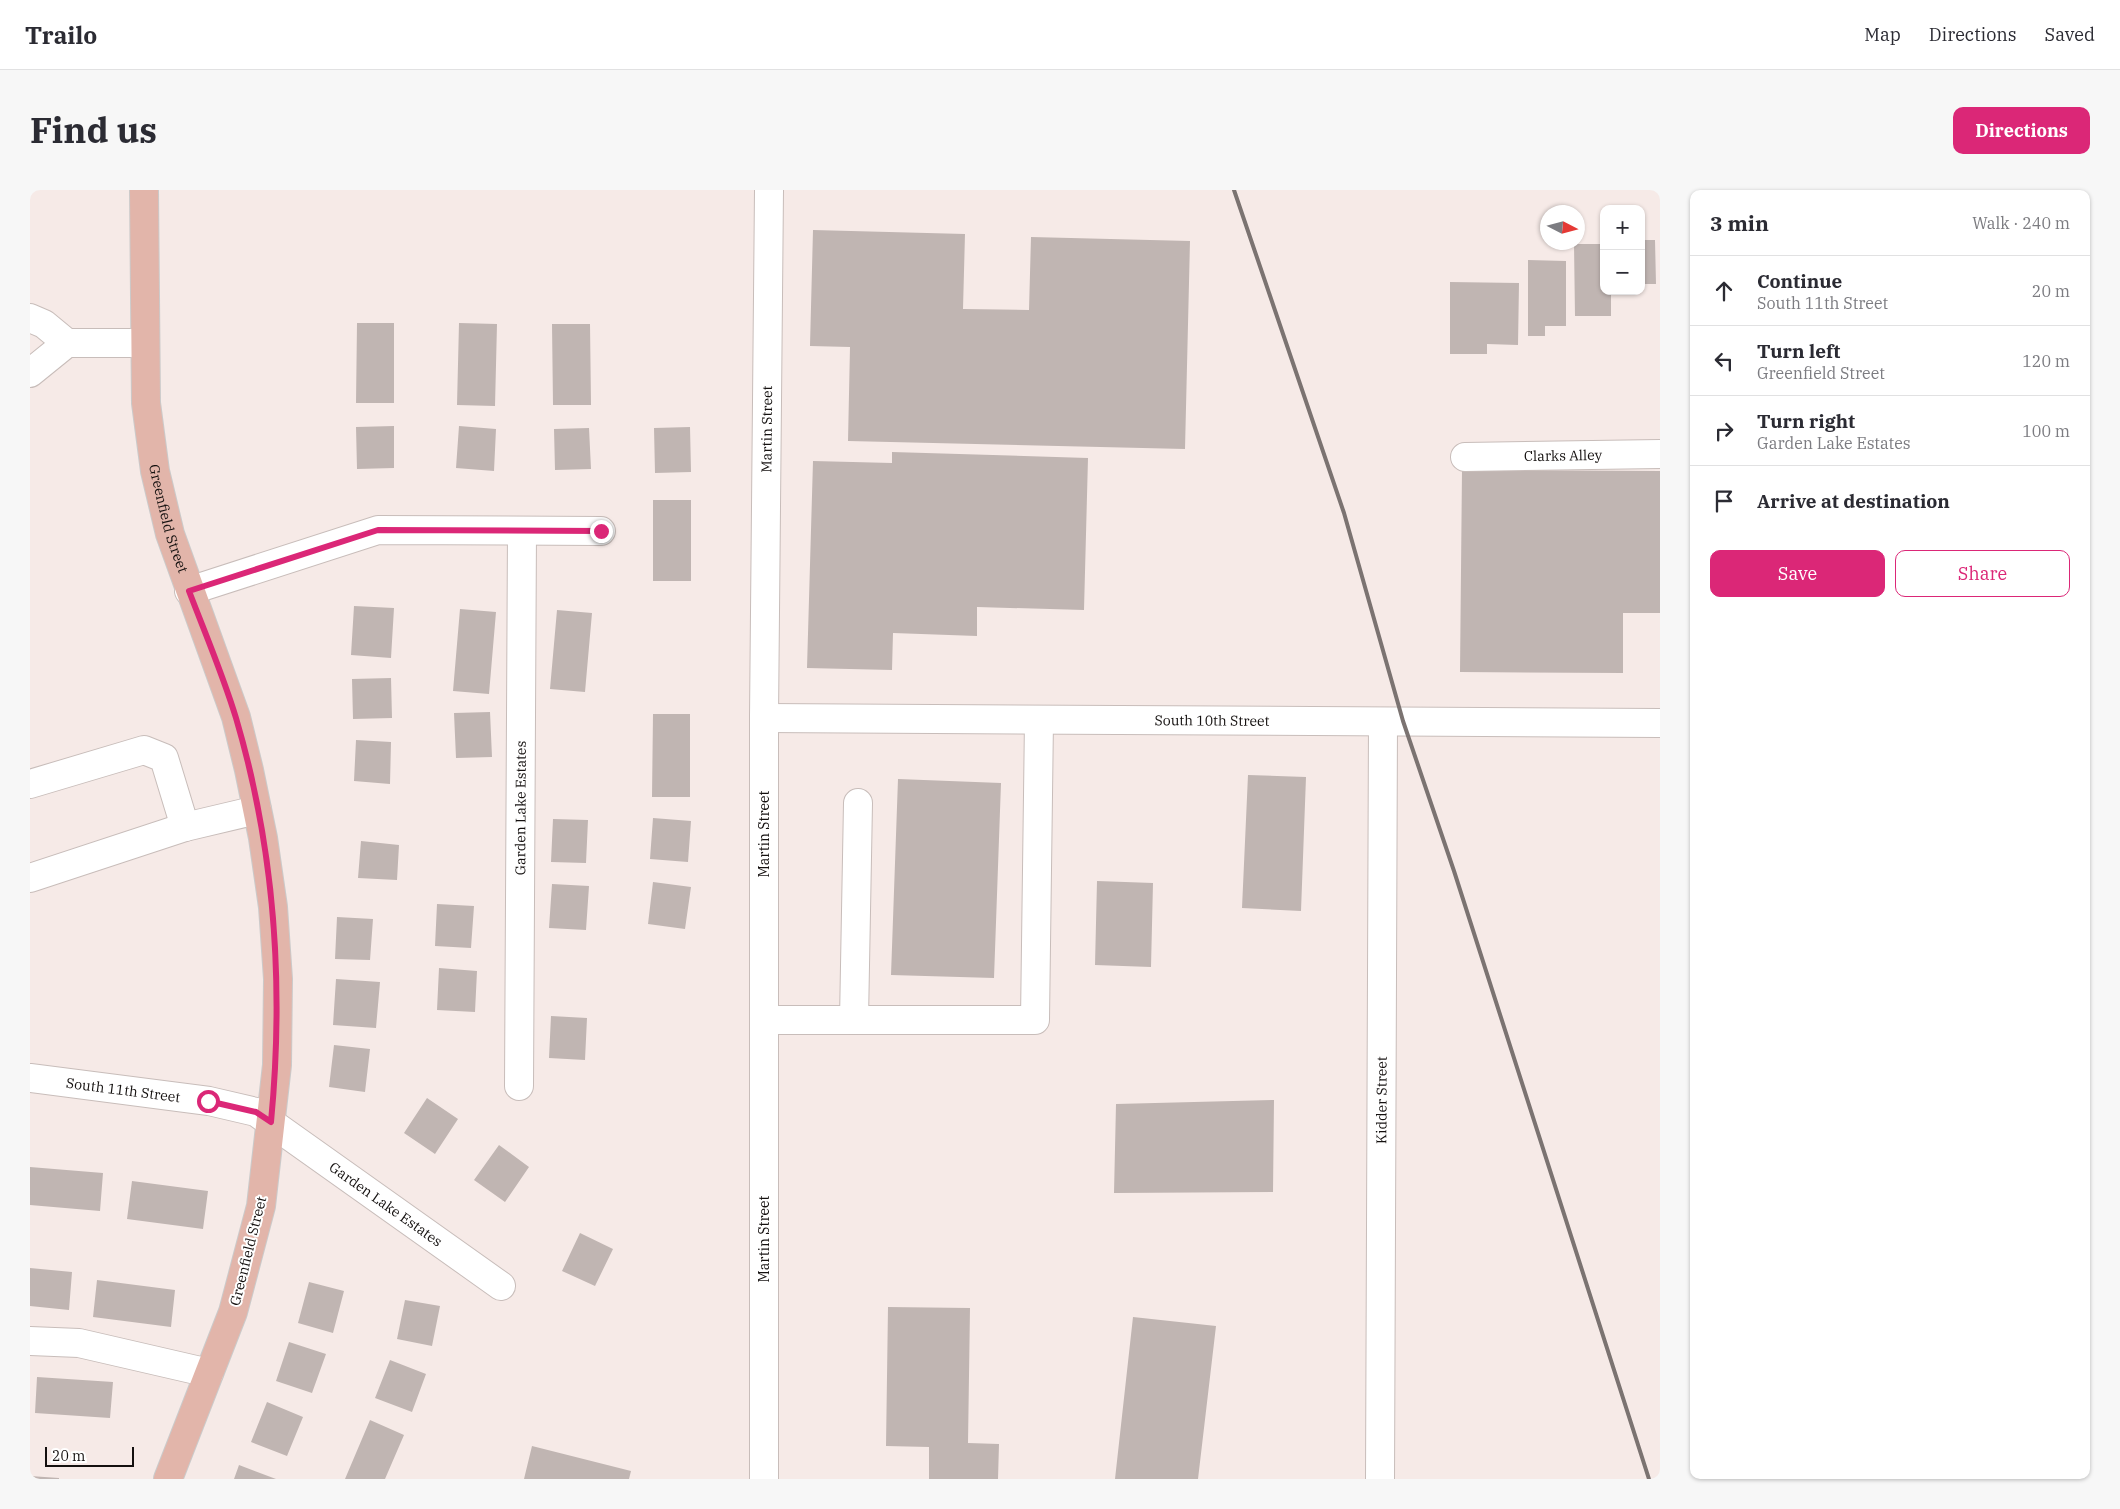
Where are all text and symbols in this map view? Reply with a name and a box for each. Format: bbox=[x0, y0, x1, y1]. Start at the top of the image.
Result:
text: Trailo bbox=[25, 19, 97, 51]
text: Map bbox=[1864, 23, 1901, 46]
text: Directions bbox=[1929, 23, 2017, 46]
text: Saved bbox=[2045, 23, 2095, 46]
text: Find us bbox=[30, 107, 157, 153]
button: Directions bbox=[1953, 107, 2090, 154]
north arrow bbox=[1540, 205, 1585, 250]
map controls bbox=[1600, 205, 1645, 295]
button: + bbox=[1600, 205, 1645, 250]
text: 3 min bbox=[1710, 209, 1769, 237]
text: Walk · 240 m bbox=[1972, 213, 2070, 233]
button: − bbox=[1600, 250, 1645, 295]
text: Continue bbox=[1757, 269, 1842, 293]
icon: ahead bbox=[1710, 277, 1738, 305]
text: 20 m bbox=[2032, 281, 2070, 301]
text: South 11th Street bbox=[1757, 293, 1888, 313]
text: Turn left bbox=[1757, 339, 1840, 363]
icon: left bbox=[1710, 347, 1738, 375]
text: 120 m bbox=[2022, 351, 2070, 371]
text: Greenfield Street bbox=[1757, 363, 1885, 383]
street label: Martin Street bbox=[757, 385, 776, 473]
text: Turn right bbox=[1757, 409, 1855, 433]
icon: right bbox=[1710, 417, 1738, 445]
text: 100 m bbox=[2022, 421, 2070, 441]
text: Garden Lake Estates bbox=[1757, 433, 1911, 453]
street label: Clarks Alley bbox=[1524, 446, 1603, 465]
street label: Greenfield Street bbox=[145, 463, 192, 575]
icon: arrive bbox=[1710, 487, 1738, 515]
text: Arrive at destination bbox=[1757, 489, 1950, 513]
route end bbox=[590, 520, 613, 543]
button: Save bbox=[1710, 550, 1885, 597]
button: Share bbox=[1895, 550, 2070, 597]
street label: South 10th Street bbox=[1154, 711, 1270, 730]
street label: Garden Lake Estates bbox=[511, 741, 530, 875]
street label: Martin Street bbox=[755, 790, 773, 878]
street label: Kidder Street bbox=[1372, 1056, 1391, 1144]
street label: South 11th Street bbox=[65, 1074, 181, 1106]
route start bbox=[197, 1090, 220, 1113]
street label: Garden Lake Estates bbox=[326, 1158, 446, 1251]
street label: Greenfield Street bbox=[226, 1194, 270, 1307]
street label: Martin Street bbox=[755, 1195, 773, 1283]
scale bar bbox=[45, 1444, 134, 1467]
text: 20 m bbox=[52, 1447, 85, 1465]

